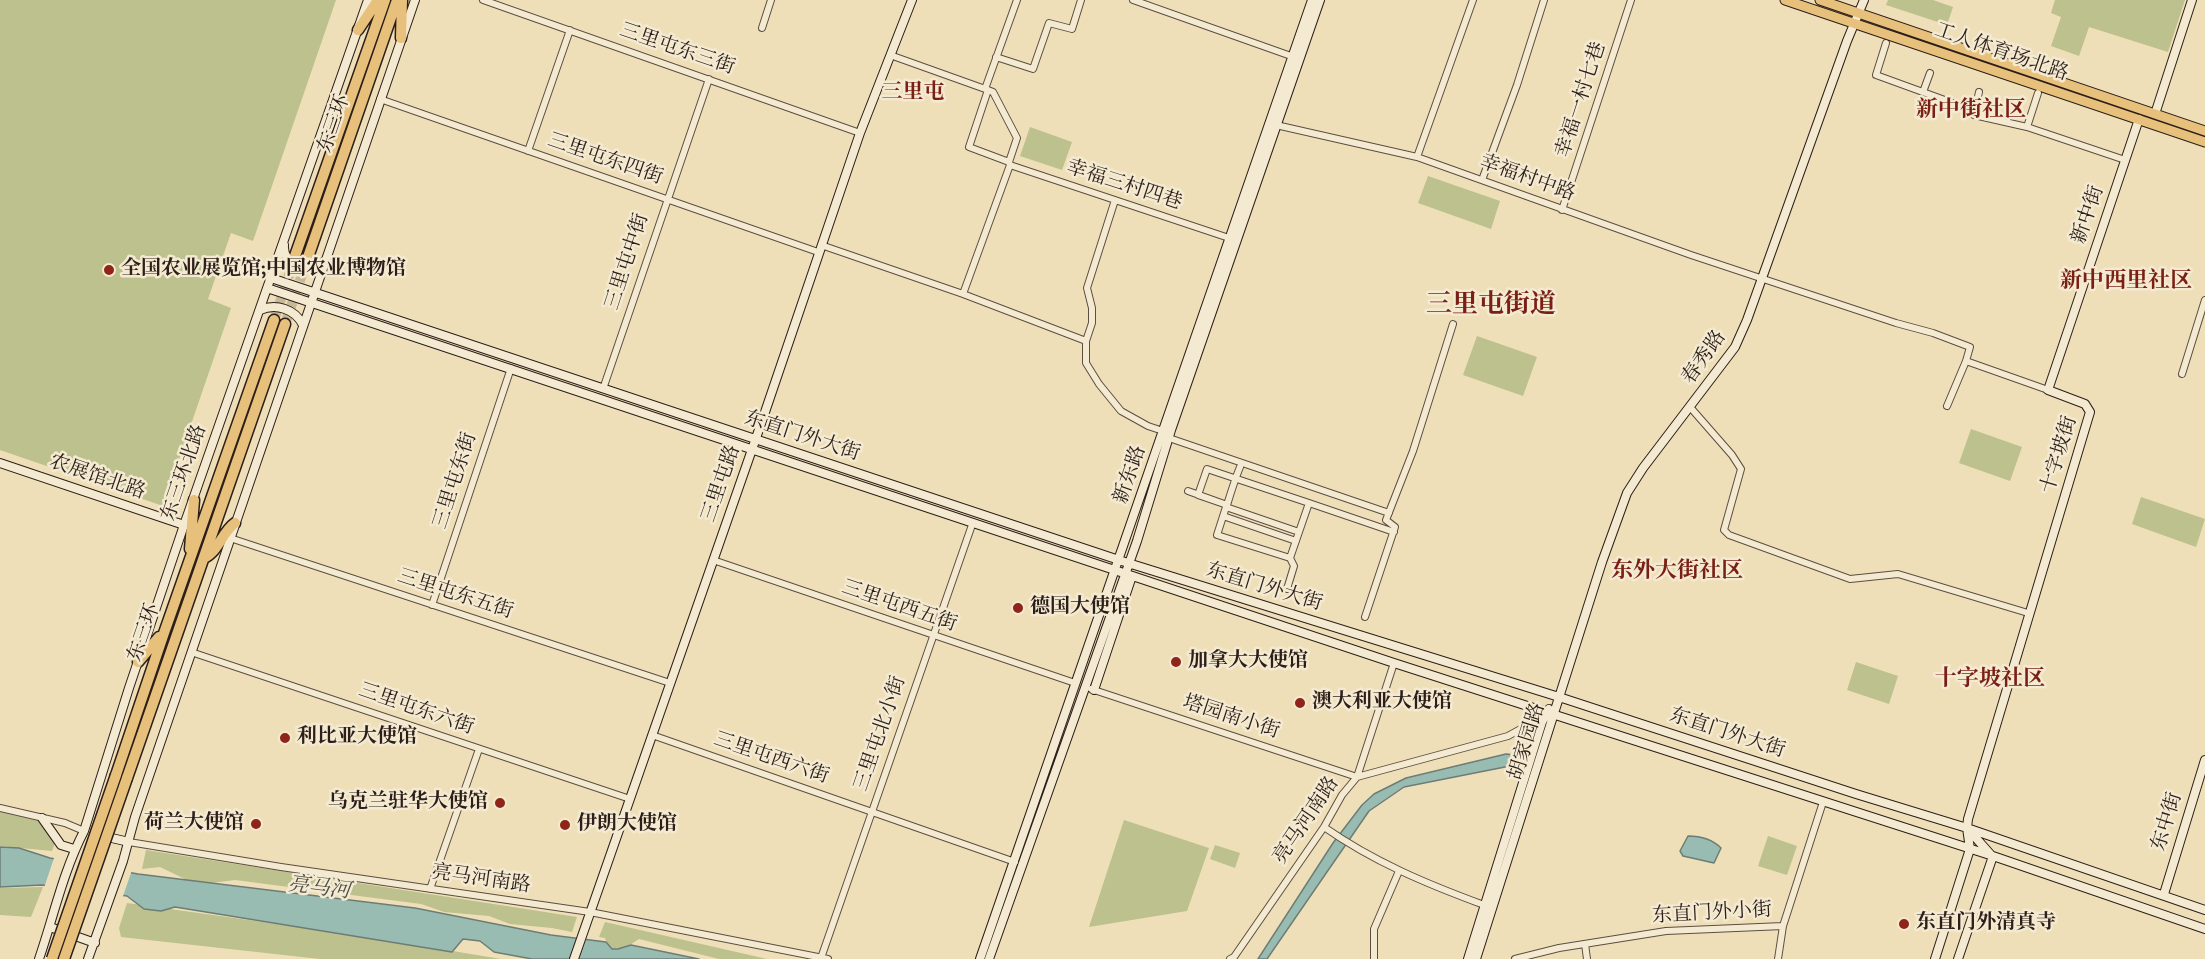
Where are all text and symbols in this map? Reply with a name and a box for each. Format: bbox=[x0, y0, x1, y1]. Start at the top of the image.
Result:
street label: 三里屯东三街 bbox=[616, 19, 738, 81]
street label: 工人体育场北路 bbox=[1931, 19, 2071, 87]
street label: 幸福一村七巷 bbox=[1552, 39, 1612, 161]
district label: 三里屯 bbox=[882, 80, 944, 106]
street label: 东三环 bbox=[314, 92, 356, 156]
district label: 新中街社区 bbox=[1916, 98, 2026, 124]
street label: 三里屯东四街 bbox=[544, 129, 666, 191]
street label: 幸福村中路 bbox=[1476, 151, 1578, 207]
street label: 幸福三村四巷 bbox=[1063, 156, 1185, 216]
street label: 新中街 bbox=[2068, 183, 2110, 247]
street label: 三里屯中街 bbox=[601, 211, 655, 313]
place label: 全国农业展览馆;中国农业博物馆 bbox=[121, 258, 406, 282]
marker: 全国农业展览馆;中国农业博物馆 bbox=[102, 263, 116, 277]
district label: 新中西里社区 bbox=[2060, 269, 2192, 295]
district label: 三里屯街道 bbox=[1426, 290, 1556, 322]
street label: 春秀路 bbox=[1678, 327, 1732, 389]
street label: 东直门外大街 bbox=[741, 407, 863, 467]
street label: 十字坡街 bbox=[2037, 413, 2083, 497]
street label: 东三环北路 bbox=[157, 422, 213, 524]
street label: 三里屯东街 bbox=[429, 430, 483, 532]
street label: 三里屯路 bbox=[698, 442, 746, 526]
street label: 新东路 bbox=[1110, 443, 1152, 507]
street label: 农展馆北路 bbox=[46, 450, 148, 506]
street label: 东直门外大街 bbox=[1203, 559, 1325, 617]
district label: 东外大街社区 bbox=[1611, 559, 1743, 585]
street label: 三里屯东五街 bbox=[394, 565, 516, 625]
street label: 三里屯西五街 bbox=[838, 576, 960, 638]
place label: 德国大使馆 bbox=[1030, 596, 1130, 620]
street label: 东三环 bbox=[124, 601, 166, 665]
marker: 德国大使馆 bbox=[1011, 601, 1025, 615]
place label: 加拿大大使馆 bbox=[1188, 650, 1308, 674]
marker: 加拿大大使馆 bbox=[1169, 655, 1183, 669]
district label: 十字坡社区 bbox=[1935, 667, 2045, 693]
street label: 三里屯北小街 bbox=[850, 673, 912, 795]
street label: 三里屯东六街 bbox=[355, 679, 477, 741]
street label: 塔园南小街 bbox=[1180, 691, 1282, 745]
place label: 澳大利亚大使馆 bbox=[1312, 691, 1452, 715]
marker: 澳大利亚大使馆 bbox=[1293, 696, 1307, 710]
street label: 胡家园路 bbox=[1505, 700, 1551, 784]
street label: 东直门外大街 bbox=[1666, 704, 1788, 764]
place label: 利比亚大使馆 bbox=[297, 726, 417, 750]
street label: 三里屯西六街 bbox=[710, 728, 832, 790]
marker: 利比亚大使馆 bbox=[278, 731, 292, 745]
street label: 亮马河南路 bbox=[1269, 773, 1345, 869]
street label: 东中街 bbox=[2148, 790, 2188, 854]
place label: 乌克兰驻华大使馆 bbox=[328, 791, 488, 815]
marker: 乌克兰驻华大使馆 bbox=[493, 796, 507, 810]
place label: 荷兰大使馆 bbox=[144, 812, 244, 836]
place label: 伊朗大使馆 bbox=[577, 813, 677, 837]
marker: 荷兰大使馆 bbox=[249, 817, 263, 831]
marker: 伊朗大使馆 bbox=[558, 818, 572, 832]
street label: 亮马河南路 bbox=[430, 861, 532, 899]
water label: 亮马河 bbox=[286, 873, 352, 905]
street label: 东直门外小街 bbox=[1651, 899, 1773, 929]
place label: 东直门外清真寺 bbox=[1916, 912, 2056, 936]
marker: 东直门外清真寺 bbox=[1897, 917, 1911, 931]

